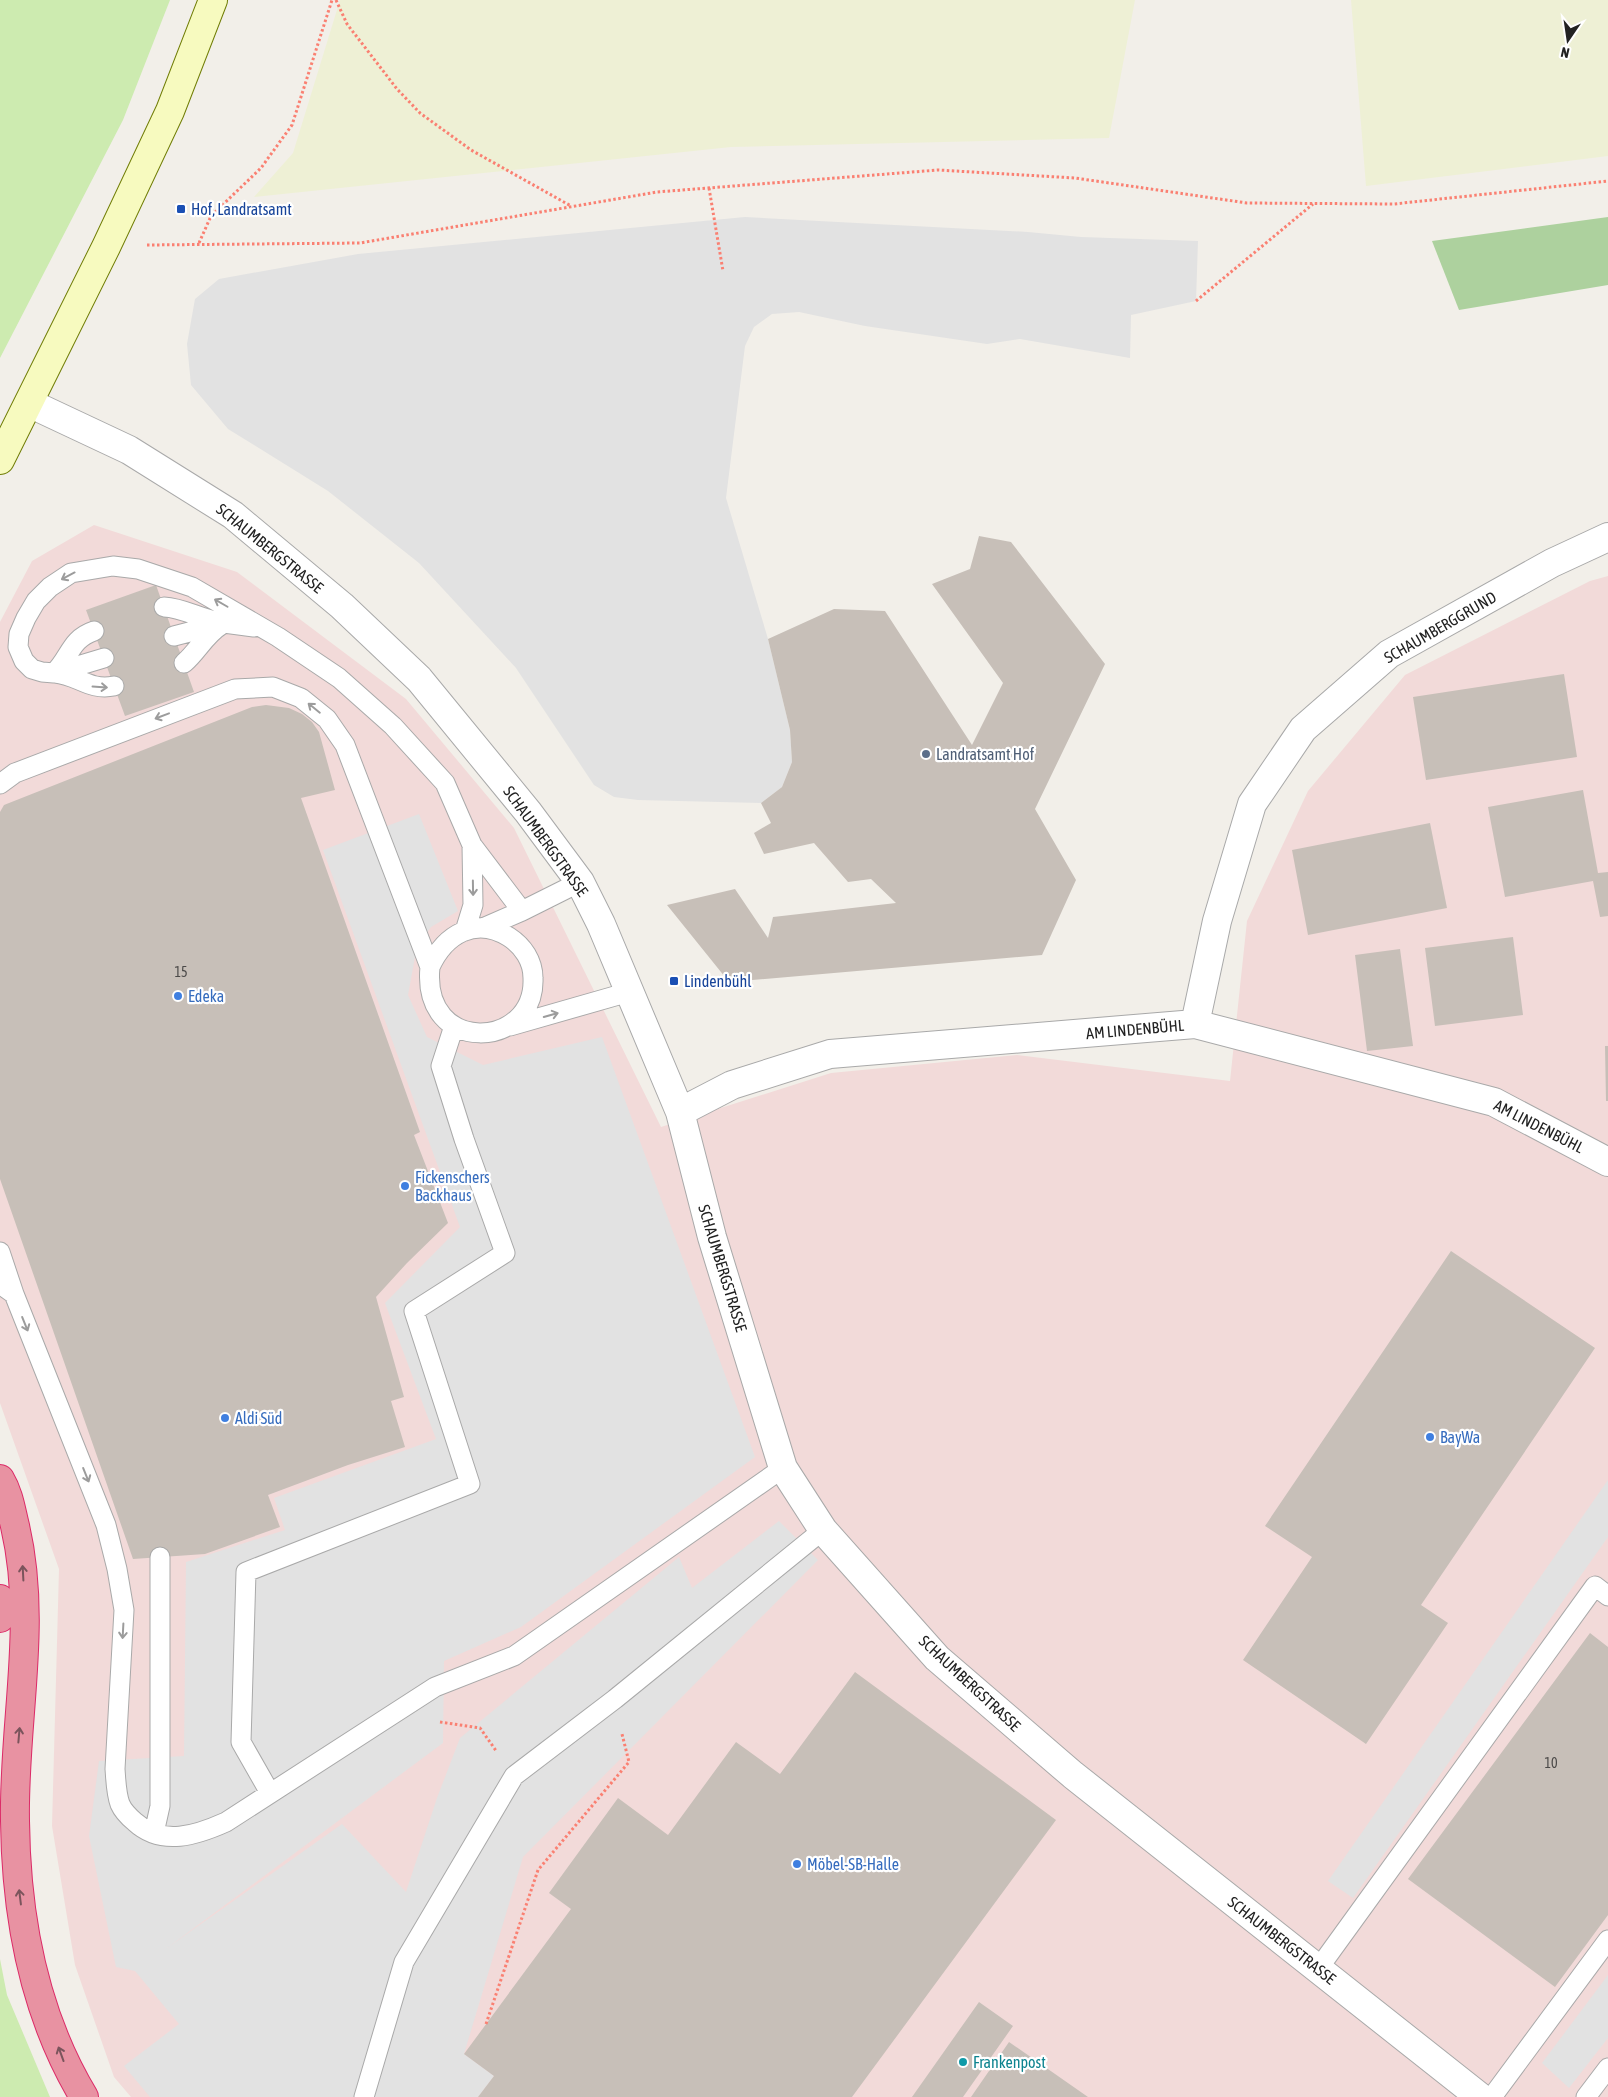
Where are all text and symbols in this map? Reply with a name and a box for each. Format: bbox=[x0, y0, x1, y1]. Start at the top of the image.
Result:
north arrow bbox=[1543, 15, 1593, 65]
text: N bbox=[1559, 44, 1571, 61]
place label: Hof, Landratsamt bbox=[191, 200, 292, 218]
marker: Hof, Landratsamt bbox=[175, 203, 187, 215]
street label: SCHAUMBERGSTRASSE bbox=[213, 500, 327, 597]
one-way arrow bbox=[60, 571, 75, 581]
street label: SCHAUMBERGGRUND bbox=[1381, 588, 1499, 666]
one-way arrow bbox=[214, 598, 229, 607]
one-way arrow bbox=[91, 682, 107, 691]
one-way arrow bbox=[308, 703, 321, 714]
one-way arrow bbox=[155, 713, 170, 722]
place label: Landratsamt Hof bbox=[936, 745, 1035, 763]
marker: Landratsamt Hof bbox=[920, 748, 932, 760]
street label: SCHAUMBERGSTRASSE bbox=[500, 782, 592, 900]
one-way arrow bbox=[468, 880, 478, 896]
house number: 15 bbox=[174, 964, 188, 980]
place label: Lindenbühl bbox=[684, 972, 752, 990]
marker: Lindenbühl bbox=[668, 975, 680, 987]
place label: Edeka bbox=[188, 987, 224, 1005]
marker: Edeka bbox=[172, 990, 184, 1002]
one-way arrow bbox=[543, 1009, 559, 1019]
street label: AM LINDENBÜHL bbox=[1085, 1016, 1185, 1042]
street label: AM LINDENBÜHL bbox=[1491, 1096, 1588, 1157]
place label: Fickenschers Backhaus bbox=[415, 1168, 490, 1204]
marker: Fickenschers Backhaus bbox=[399, 1180, 411, 1192]
street label: SCHAUMBERGSTRASSE bbox=[695, 1202, 751, 1334]
one-way arrow bbox=[21, 1316, 31, 1331]
place label: Aldi Süd bbox=[235, 1409, 282, 1427]
marker: Aldi Süd bbox=[219, 1412, 231, 1424]
place label: BayWa bbox=[1440, 1428, 1480, 1447]
marker: BayWa bbox=[1424, 1431, 1436, 1443]
one-way arrow bbox=[81, 1467, 91, 1482]
one-way arrow bbox=[18, 1565, 28, 1582]
one-way arrow bbox=[119, 1623, 128, 1639]
street label: SCHAUMBERGSTRASSE bbox=[916, 1631, 1024, 1735]
one-way arrow bbox=[15, 1728, 24, 1744]
house number: 10 bbox=[1544, 1755, 1558, 1771]
place label: Möbel-SB-Halle bbox=[807, 1855, 899, 1873]
marker: Möbel-SB-Halle bbox=[791, 1858, 803, 1870]
one-way arrow bbox=[15, 1890, 25, 1906]
street label: SCHAUMBERGSTRASSE bbox=[1225, 1892, 1340, 1988]
one-way arrow bbox=[56, 2047, 65, 2062]
place label: Frankenpost bbox=[973, 2053, 1046, 2072]
marker: Frankenpost bbox=[957, 2056, 969, 2068]

